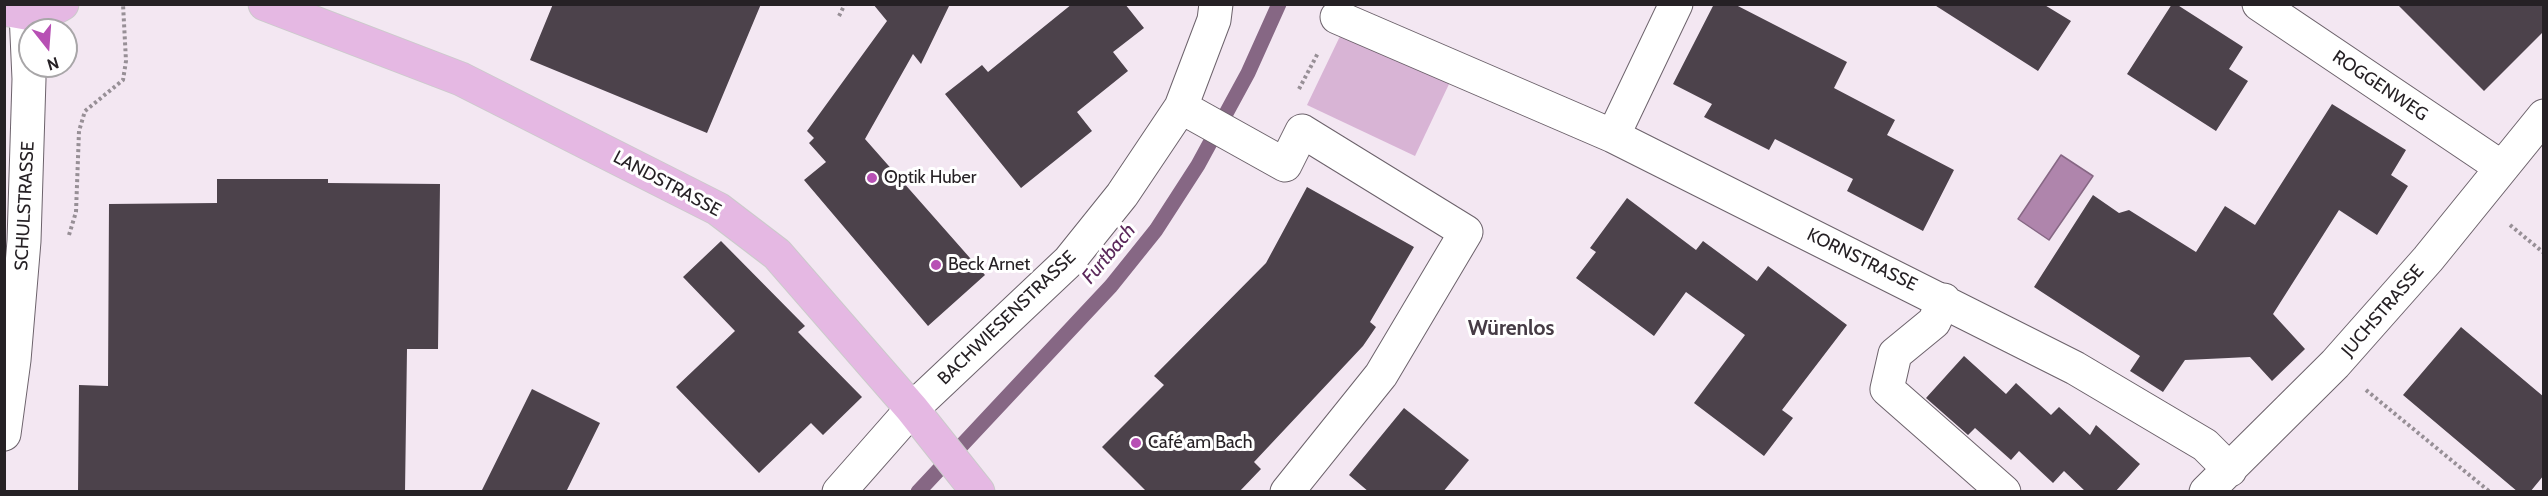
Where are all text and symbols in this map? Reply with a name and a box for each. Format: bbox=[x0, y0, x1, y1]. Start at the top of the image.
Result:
north arrow bbox=[18, 18, 78, 78]
street label: ROGGENWEG bbox=[2328, 46, 2432, 126]
text: N bbox=[45, 53, 61, 75]
street label: SCHULSTRASSE bbox=[11, 141, 39, 271]
street label: LANDSTRASSE bbox=[609, 147, 725, 221]
place label: Optik Huber bbox=[884, 167, 976, 189]
marker: Optik Huber bbox=[865, 171, 879, 185]
water label: Furtbach bbox=[1077, 219, 1141, 289]
street label: KORNSTRASSE bbox=[1803, 224, 1921, 296]
street label: BACHWIESENSTRASSE bbox=[934, 247, 1080, 389]
place label: Beck Arnet bbox=[948, 254, 1030, 276]
marker: Beck Arnet bbox=[929, 258, 943, 272]
street label: JUCHSTRASSE bbox=[2337, 261, 2429, 361]
district label: Würenlos bbox=[1468, 316, 1554, 342]
place label: Café am Bach bbox=[1148, 432, 1252, 454]
marker: Café am Bach bbox=[1129, 436, 1143, 450]

